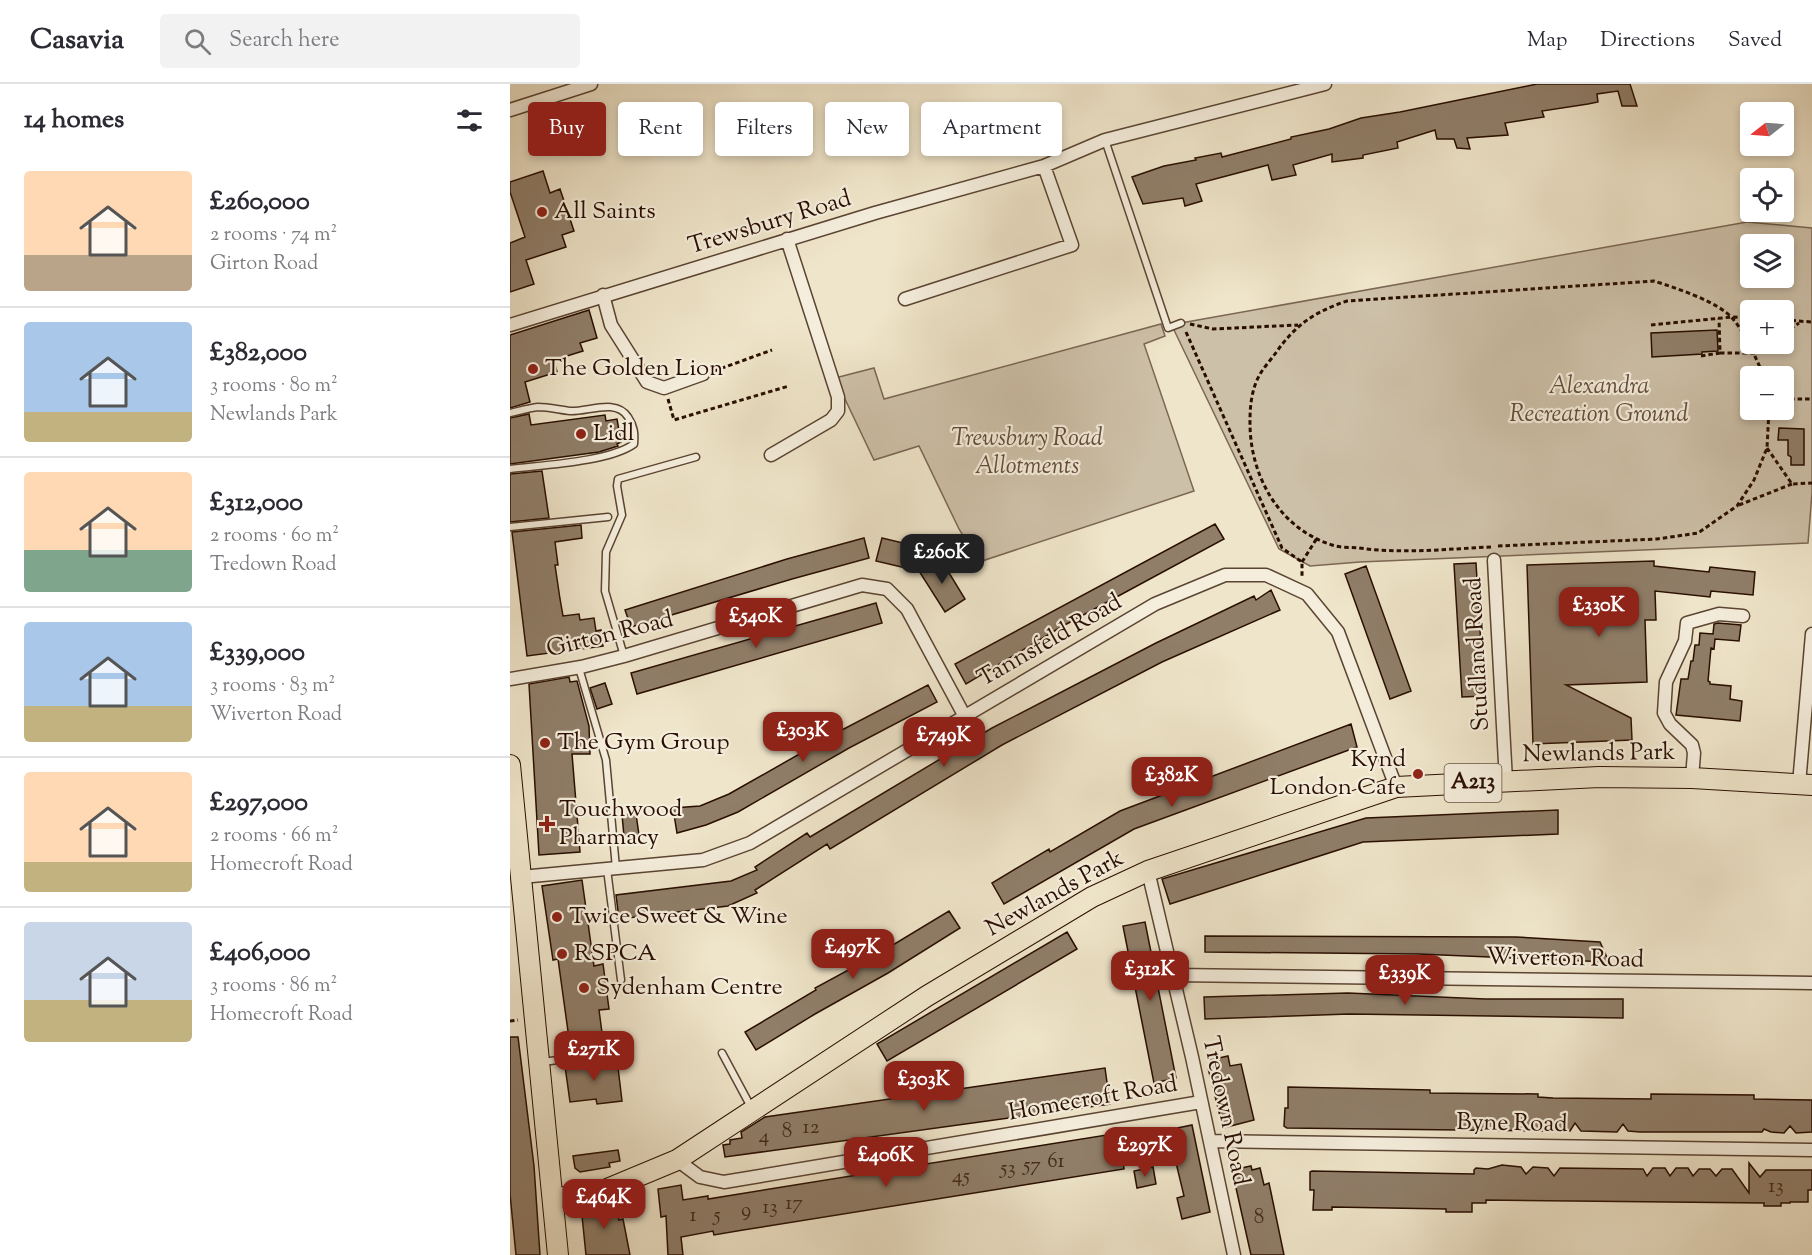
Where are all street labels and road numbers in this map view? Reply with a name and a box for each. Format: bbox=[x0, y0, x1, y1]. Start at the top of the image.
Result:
street label: Trewsbury Road bbox=[684, 182, 856, 264]
street label: Studland Road bbox=[1457, 576, 1499, 732]
street label: Tannsfeld Road bbox=[972, 586, 1129, 696]
street label: Girton Road bbox=[543, 603, 678, 667]
street label: Newlands Park bbox=[1522, 736, 1676, 772]
road number: A213 bbox=[1444, 764, 1502, 802]
street label: Newlands Park bbox=[980, 842, 1130, 946]
street label: Wiverton Road bbox=[1485, 941, 1645, 977]
street label: Tredown Road bbox=[1193, 1033, 1258, 1189]
street label: Homecroft Road bbox=[1006, 1067, 1181, 1131]
street label: Byne Road bbox=[1456, 1106, 1568, 1142]

